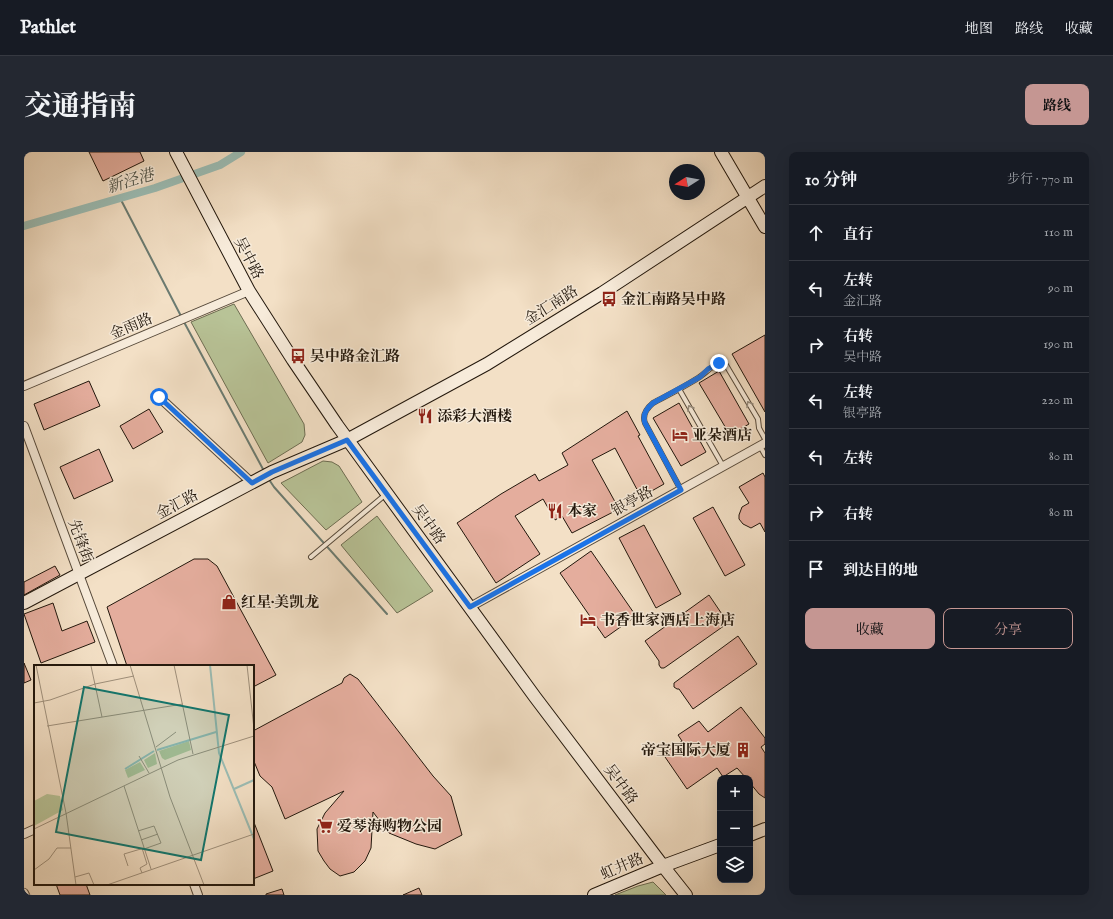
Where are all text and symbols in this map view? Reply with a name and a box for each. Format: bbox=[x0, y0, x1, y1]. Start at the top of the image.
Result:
text: Pathlet bbox=[20, 16, 76, 40]
text: 地图 bbox=[965, 20, 993, 38]
text: 路线 bbox=[1015, 20, 1043, 38]
text: 收藏 bbox=[1065, 20, 1093, 38]
button: 路线 bbox=[1025, 84, 1089, 125]
text: 交通指南 bbox=[24, 90, 136, 125]
north arrow bbox=[669, 164, 705, 200]
water label: 新泾港 bbox=[105, 165, 158, 198]
text: 10 分钟 bbox=[805, 170, 857, 191]
text: 步行 · 770 m bbox=[1007, 171, 1073, 188]
icon: ahead bbox=[805, 222, 827, 244]
text: 110 m bbox=[1044, 224, 1073, 241]
text: 直行 bbox=[843, 225, 873, 244]
street label: 吴中路 bbox=[230, 234, 268, 283]
text: 左转 bbox=[843, 271, 873, 290]
icon: left bbox=[805, 278, 827, 300]
text: 90 m bbox=[1048, 280, 1073, 297]
street label: 金汇南路 bbox=[521, 281, 582, 329]
bus stop icon: 金汇南路吴中路 bbox=[600, 290, 618, 308]
place label: 金汇南路吴中路 bbox=[621, 290, 726, 309]
text: 金汇路 bbox=[843, 293, 882, 310]
street label: 金雨路 bbox=[107, 309, 156, 344]
text: 右转 bbox=[843, 327, 873, 346]
icon: right bbox=[805, 334, 827, 356]
text: 190 m bbox=[1043, 336, 1073, 353]
bus stop icon: 吴中路金汇路 bbox=[289, 347, 307, 365]
place label: 吴中路金汇路 bbox=[310, 347, 400, 366]
text: 吴中路 bbox=[843, 349, 882, 366]
route end bbox=[710, 354, 728, 372]
text: 左转 bbox=[843, 383, 873, 402]
route start bbox=[150, 388, 168, 406]
icon: left bbox=[805, 390, 827, 412]
text: 220 m bbox=[1042, 392, 1073, 409]
one-way arrow bbox=[747, 401, 754, 408]
one-way arrow bbox=[688, 405, 695, 412]
text: 银亭路 bbox=[843, 405, 882, 422]
restaurant icon: 添彩大酒楼 bbox=[416, 407, 434, 425]
place label: 添彩大酒楼 bbox=[437, 407, 512, 426]
hotel icon: 亚朵酒店 bbox=[671, 426, 689, 444]
place label: 亚朵酒店 bbox=[692, 426, 752, 445]
icon: left bbox=[805, 446, 827, 468]
text: 80 m bbox=[1049, 448, 1073, 465]
text: 左转 bbox=[843, 449, 873, 468]
street label: 银亭路 bbox=[608, 482, 657, 521]
street label: 金汇路 bbox=[153, 485, 202, 523]
street label: 吴中路 bbox=[408, 501, 450, 548]
restaurant icon: 本家 bbox=[546, 502, 564, 520]
place label: 本家 bbox=[567, 502, 597, 521]
icon: right bbox=[805, 502, 827, 524]
text: 80 m bbox=[1049, 504, 1073, 521]
text: 右转 bbox=[843, 505, 873, 524]
street label: 先锋街 bbox=[64, 517, 97, 566]
icon: arrive bbox=[805, 558, 827, 580]
text: 到达目的地 bbox=[843, 561, 918, 580]
shop icon: 红星·美凯龙 bbox=[220, 593, 238, 611]
place label: 红星·美凯龙 bbox=[241, 593, 319, 612]
button: 收藏 bbox=[805, 608, 935, 649]
button: 分享 bbox=[943, 608, 1073, 649]
hotel icon: 书香世家酒店上海店 bbox=[579, 611, 597, 629]
place label: 书香世家酒店上海店 bbox=[600, 611, 735, 630]
inset map bbox=[34, 665, 254, 885]
place label: 帝宝国际大厦 bbox=[641, 741, 731, 760]
building icon: 帝宝国际大厦 bbox=[734, 741, 752, 759]
street label: 吴中路 bbox=[599, 761, 642, 808]
map controls bbox=[717, 775, 753, 883]
button: + bbox=[717, 775, 753, 811]
button: − bbox=[717, 811, 753, 847]
supermarket icon: 爱琴海购物公园 bbox=[316, 817, 334, 835]
place label: 爱琴海购物公园 bbox=[337, 817, 442, 836]
button: layers bbox=[717, 847, 753, 883]
street label: 虹井路 bbox=[598, 849, 647, 884]

